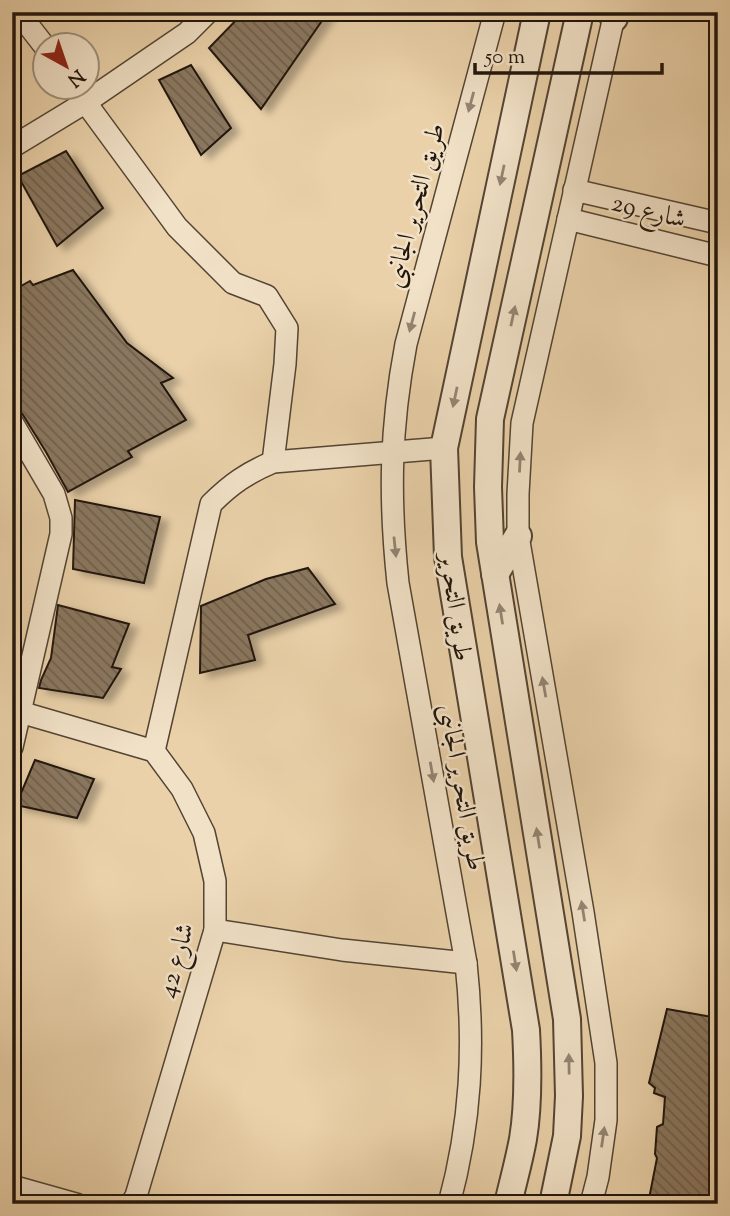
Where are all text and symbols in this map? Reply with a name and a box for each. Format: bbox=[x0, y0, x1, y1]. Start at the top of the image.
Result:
north arrow bbox=[32, 32, 102, 102]
scale bar bbox=[475, 32, 662, 76]
text: 50 m bbox=[484, 43, 525, 73]
text: N bbox=[61, 62, 90, 92]
one-way arrow bbox=[465, 91, 476, 113]
street label: طريق التحرير الجانبى bbox=[377, 119, 456, 292]
one-way arrow bbox=[497, 164, 508, 186]
street label: شارع 29 bbox=[607, 185, 689, 240]
one-way arrow bbox=[508, 305, 519, 327]
one-way arrow bbox=[406, 311, 417, 333]
one-way arrow bbox=[449, 386, 460, 408]
one-way arrow bbox=[514, 451, 525, 473]
one-way arrow bbox=[390, 536, 401, 558]
street label: طريق التحرير bbox=[428, 548, 480, 664]
one-way arrow bbox=[495, 603, 506, 625]
one-way arrow bbox=[539, 676, 550, 698]
street label: طريق التحرير الجانبى bbox=[428, 701, 493, 874]
one-way arrow bbox=[427, 761, 438, 783]
one-way arrow bbox=[532, 827, 543, 849]
one-way arrow bbox=[577, 900, 588, 922]
street label: شارع 42 bbox=[150, 919, 206, 1002]
one-way arrow bbox=[510, 950, 521, 972]
one-way arrow bbox=[563, 1052, 575, 1074]
one-way arrow bbox=[598, 1126, 609, 1148]

